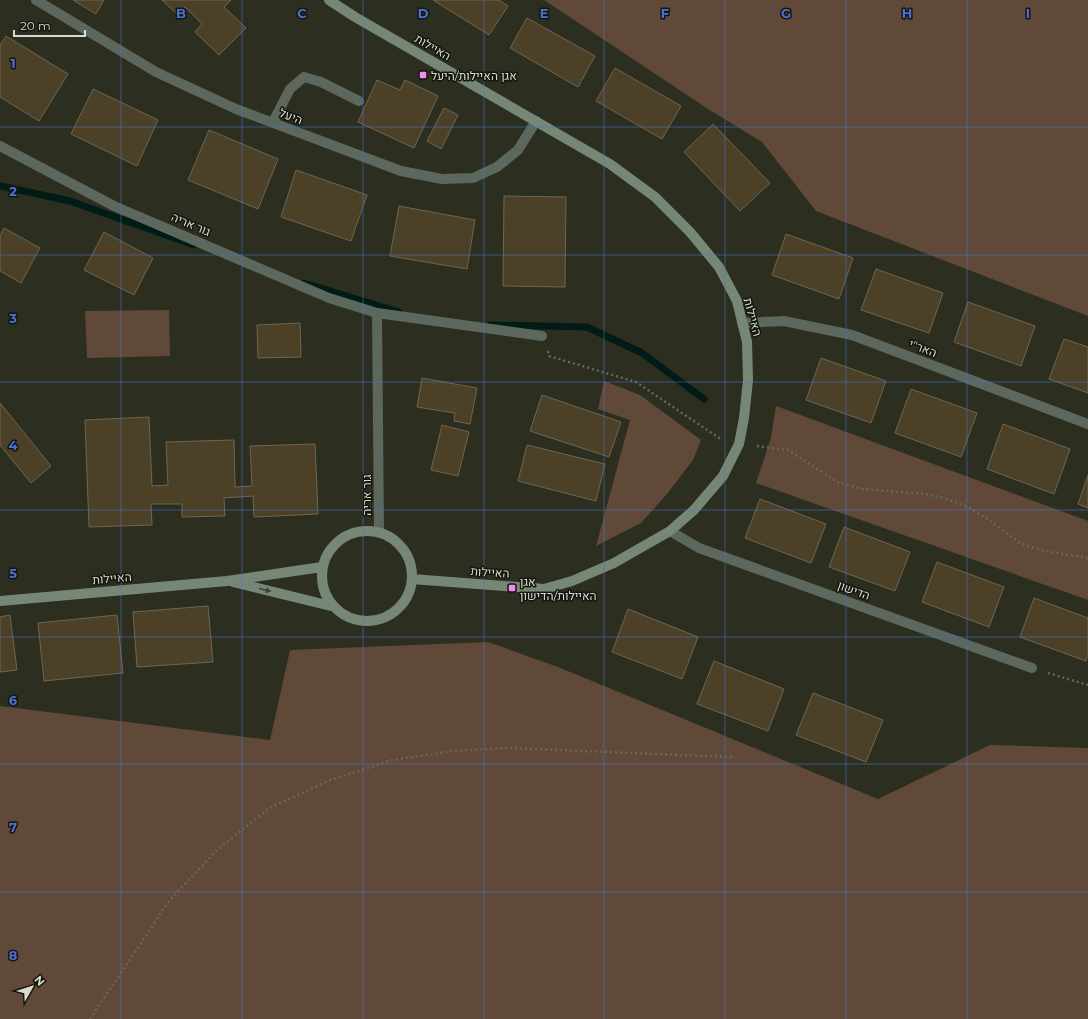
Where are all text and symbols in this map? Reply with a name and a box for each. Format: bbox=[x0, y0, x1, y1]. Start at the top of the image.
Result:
text: B bbox=[176, 5, 186, 21]
text: C bbox=[297, 5, 307, 21]
text: D bbox=[418, 5, 429, 21]
text: E bbox=[540, 5, 549, 21]
text: F bbox=[661, 5, 669, 21]
text: G bbox=[781, 5, 791, 21]
text: H bbox=[902, 5, 912, 21]
text: I bbox=[1026, 5, 1030, 21]
scale bar bbox=[14, 12, 85, 38]
text: 20 m bbox=[20, 18, 51, 33]
street label: האיילות bbox=[412, 31, 454, 63]
text: 1 bbox=[10, 55, 16, 71]
place label: אגן האיילות/היעל bbox=[431, 68, 517, 83]
marker: אגן האיילות/היעל bbox=[418, 70, 428, 80]
street label: היעל bbox=[277, 105, 305, 127]
text: 2 bbox=[9, 183, 17, 199]
street label: גור אריה bbox=[169, 209, 213, 239]
street label: האיילות bbox=[741, 296, 765, 338]
text: 3 bbox=[8, 310, 17, 326]
street label: האר"י bbox=[907, 336, 939, 360]
text: 4 bbox=[9, 437, 18, 453]
street label: גור אריה bbox=[359, 474, 374, 516]
street label: האיילות bbox=[470, 563, 510, 581]
text: 5 bbox=[9, 565, 17, 581]
street label: האיילות bbox=[92, 569, 132, 587]
place label: אגן האיילות/הדישון bbox=[520, 574, 597, 603]
street label: הדישון bbox=[836, 577, 872, 603]
marker: אגן האיילות/הדישון bbox=[507, 583, 517, 593]
one-way arrow bbox=[259, 587, 271, 593]
text: 6 bbox=[9, 692, 18, 708]
text: 7 bbox=[9, 819, 17, 835]
text: 8 bbox=[9, 947, 18, 963]
north arrow bbox=[12, 967, 52, 1007]
text: N bbox=[32, 973, 48, 989]

